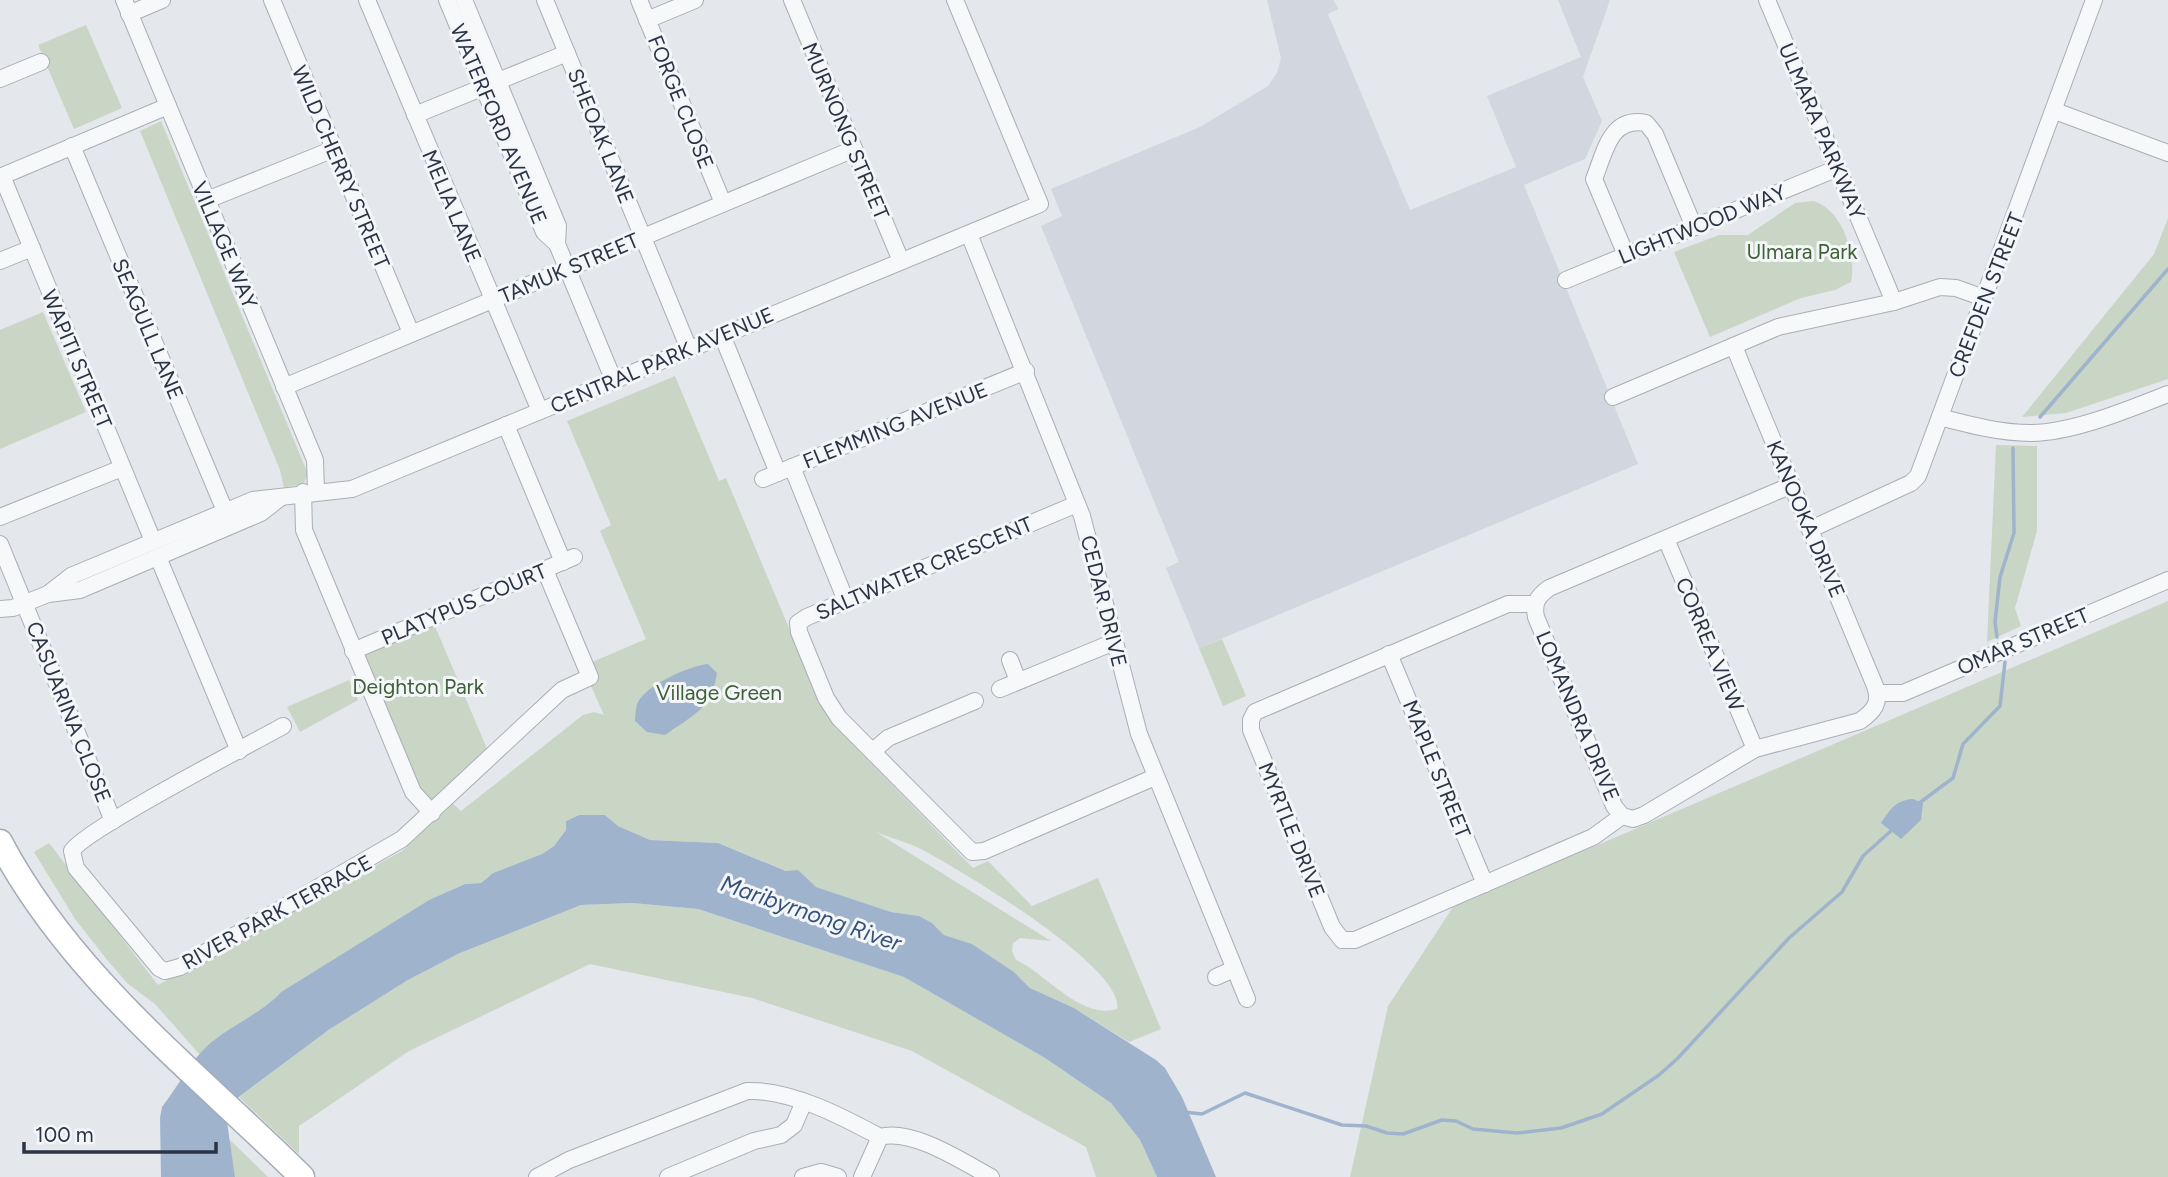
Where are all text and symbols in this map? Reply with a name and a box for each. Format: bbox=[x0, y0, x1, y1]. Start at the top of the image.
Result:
street label: WATERFORD AVENUE bbox=[446, 20, 552, 228]
street label: FORGE CLOSE bbox=[643, 32, 719, 172]
street label: MURNONG STREET bbox=[797, 39, 895, 224]
street label: ULMARA PARKWAY bbox=[1774, 39, 1871, 223]
street label: WILD CHERRY STREET bbox=[287, 62, 395, 273]
street label: SHEOAK LANE bbox=[563, 65, 639, 207]
street label: MELIA LANE bbox=[417, 146, 487, 266]
street label: VILLAGE WAY bbox=[187, 178, 263, 313]
street label: LIGHTWOOD WAY bbox=[1615, 179, 1790, 269]
street label: CREFDEN STREET bbox=[1943, 209, 2029, 381]
street label: TAMUK STREET bbox=[496, 227, 643, 309]
park label: Ulmara Park bbox=[1747, 239, 1858, 264]
street label: SEAGULL LANE bbox=[107, 255, 189, 403]
street label: WAPITI STREET bbox=[37, 286, 118, 432]
street label: CENTRAL PARK AVENUE bbox=[547, 302, 777, 418]
street label: FLEMMING AVENUE bbox=[799, 376, 991, 474]
street label: KANOOKA DRIVE bbox=[1762, 437, 1850, 601]
street label: SALTWATER CRESCENT bbox=[812, 511, 1036, 625]
street label: CEDAR DRIVE bbox=[1076, 533, 1132, 669]
street label: PLATYPUS COURT bbox=[377, 558, 551, 650]
street label: CORREA VIEW bbox=[1671, 574, 1749, 714]
street label: OMAR STREET bbox=[1953, 602, 2093, 680]
street label: CASUARINA CLOSE bbox=[21, 618, 117, 806]
street label: LOMANDRA DRIVE bbox=[1531, 627, 1625, 805]
park label: Deighton Park bbox=[352, 674, 485, 699]
park label: Village Green bbox=[656, 680, 782, 705]
street label: MAPLE STREET bbox=[1398, 696, 1476, 842]
street label: MYRTLE DRIVE bbox=[1253, 759, 1331, 901]
street label: RIVER PARK TERRACE bbox=[178, 849, 376, 975]
water label: Maribyrnong River bbox=[717, 869, 906, 957]
scale bar bbox=[24, 1110, 217, 1154]
text: 100 m bbox=[35, 1122, 94, 1147]

